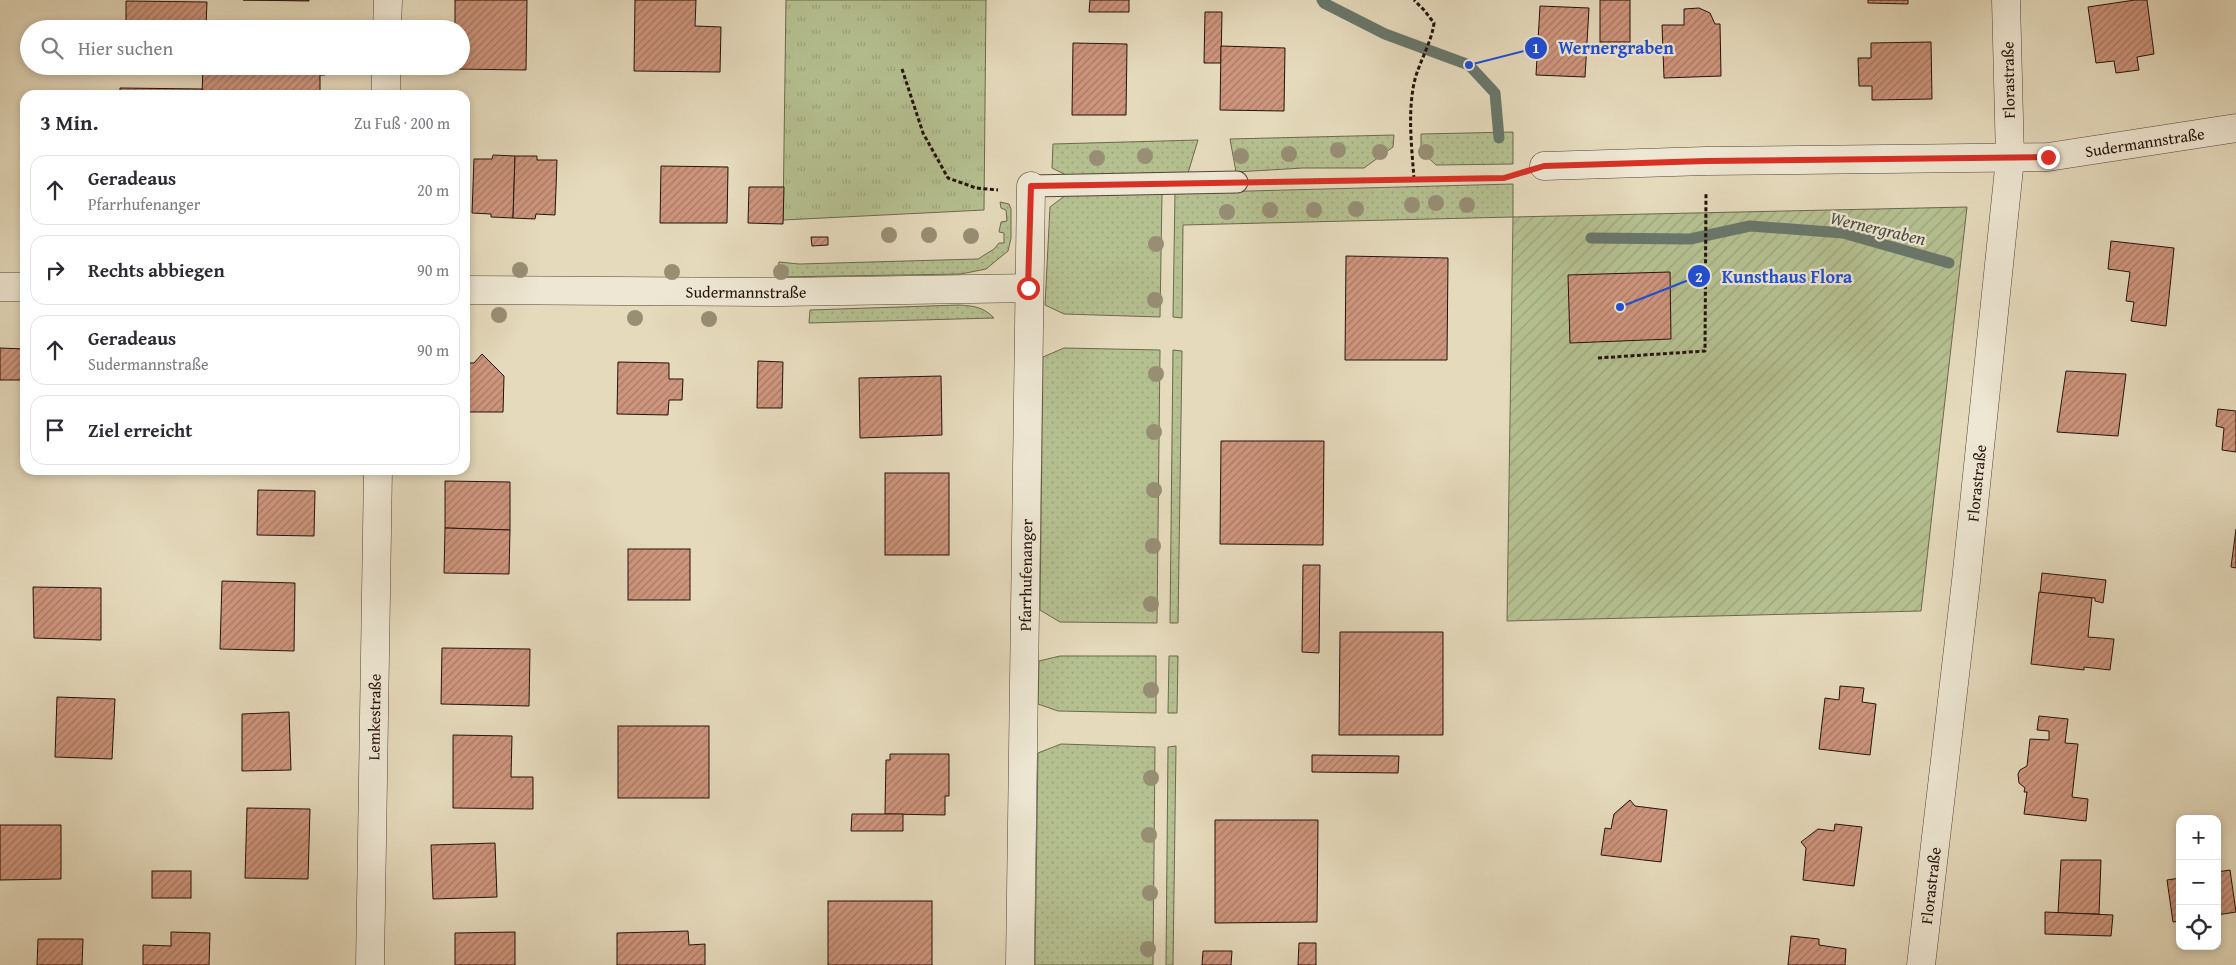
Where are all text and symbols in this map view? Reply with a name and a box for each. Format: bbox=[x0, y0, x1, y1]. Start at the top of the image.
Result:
search box bbox=[20, 20, 470, 75]
callout: Wernergraben bbox=[1523, 31, 1684, 64]
icon: search bbox=[38, 34, 66, 62]
text: Hier suchen bbox=[78, 34, 173, 62]
text: Wernergraben bbox=[1558, 34, 1674, 61]
text: 1 bbox=[1532, 37, 1540, 58]
street label: Florastraße bbox=[1995, 41, 2021, 119]
text: 3 Min. bbox=[40, 107, 98, 138]
text: Zu Fuß · 200 m bbox=[354, 111, 450, 135]
street label: Sudermannstraße bbox=[2083, 121, 2206, 163]
route end bbox=[2037, 146, 2060, 169]
text: Geradeaus bbox=[88, 164, 176, 192]
icon: ahead bbox=[41, 176, 69, 204]
text: 20 m bbox=[417, 178, 449, 202]
text: Pfarrhufenanger bbox=[88, 192, 200, 216]
water label: Wernergraben bbox=[1827, 204, 1929, 252]
icon: right bbox=[41, 256, 69, 284]
text: Rechts abbiegen bbox=[88, 256, 225, 284]
text: 90 m bbox=[417, 258, 449, 282]
callout: Kunsthaus Flora bbox=[1686, 260, 1862, 293]
text: Kunsthaus Flora bbox=[1722, 263, 1853, 290]
text: 2 bbox=[1695, 266, 1703, 287]
route start bbox=[1017, 277, 1040, 300]
street label: Sudermannstraße bbox=[686, 279, 807, 304]
text: Geradeaus bbox=[88, 324, 176, 352]
icon: ahead bbox=[41, 336, 69, 364]
text: 90 m bbox=[417, 338, 449, 362]
text: Sudermannstraße bbox=[88, 352, 209, 376]
icon: arrive bbox=[41, 416, 69, 444]
text: Ziel erreicht bbox=[88, 416, 192, 444]
street label: Florastraße bbox=[1960, 443, 1992, 523]
street label: Pfarrhufenanger bbox=[1013, 518, 1038, 631]
street label: Lemkestraße bbox=[361, 674, 387, 761]
map controls bbox=[2176, 815, 2221, 950]
button: + bbox=[2176, 815, 2221, 860]
street label: Florastraße bbox=[1914, 846, 1947, 925]
button: − bbox=[2176, 860, 2221, 905]
button: locate bbox=[2176, 905, 2221, 950]

